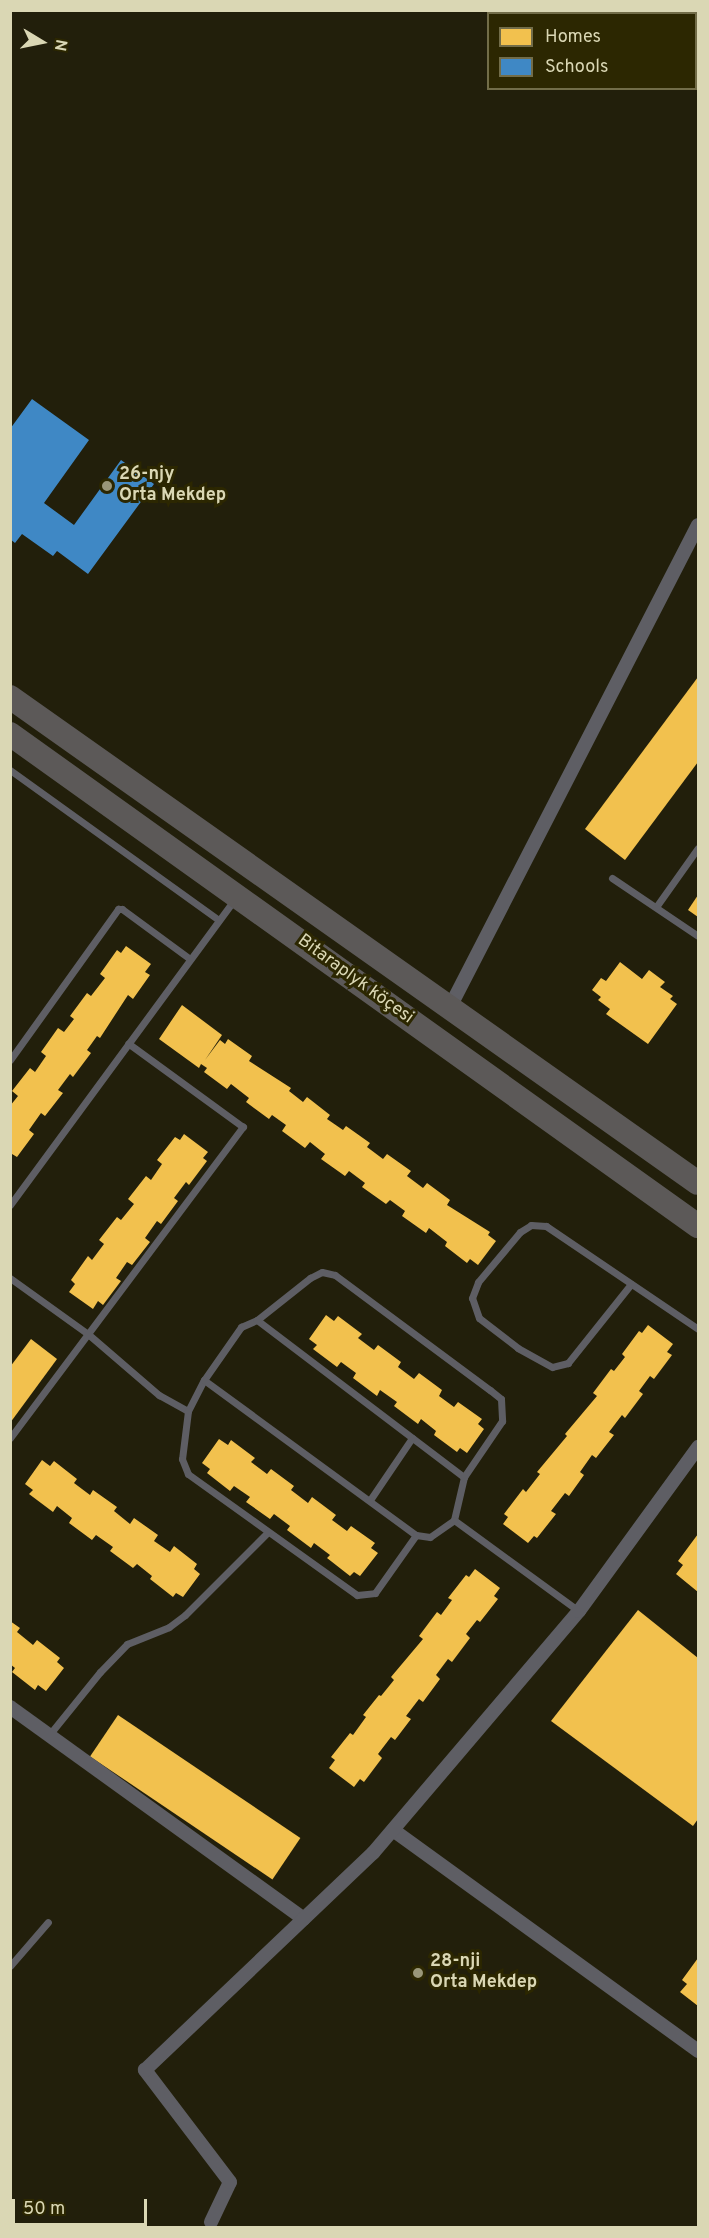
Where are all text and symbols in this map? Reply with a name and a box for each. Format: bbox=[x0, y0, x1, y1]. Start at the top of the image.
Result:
north arrow bbox=[12, 12, 72, 72]
legend bbox=[487, 12, 697, 90]
text: Homes bbox=[545, 26, 601, 49]
text: N bbox=[49, 38, 71, 53]
text: Schools bbox=[545, 56, 608, 79]
place label: 26-njy Orta Mekdep bbox=[119, 465, 226, 508]
marker: 26-njy Orta Mekdep bbox=[100, 479, 114, 493]
street label: Bitaraplyk köçesi bbox=[293, 931, 417, 1029]
place label: 28-nji Orta Mekdep bbox=[430, 1952, 537, 1994]
marker: 28-nji Orta Mekdep bbox=[411, 1966, 425, 1980]
scale bar bbox=[15, 2187, 150, 2225]
text: 50 m bbox=[23, 2198, 65, 2221]

